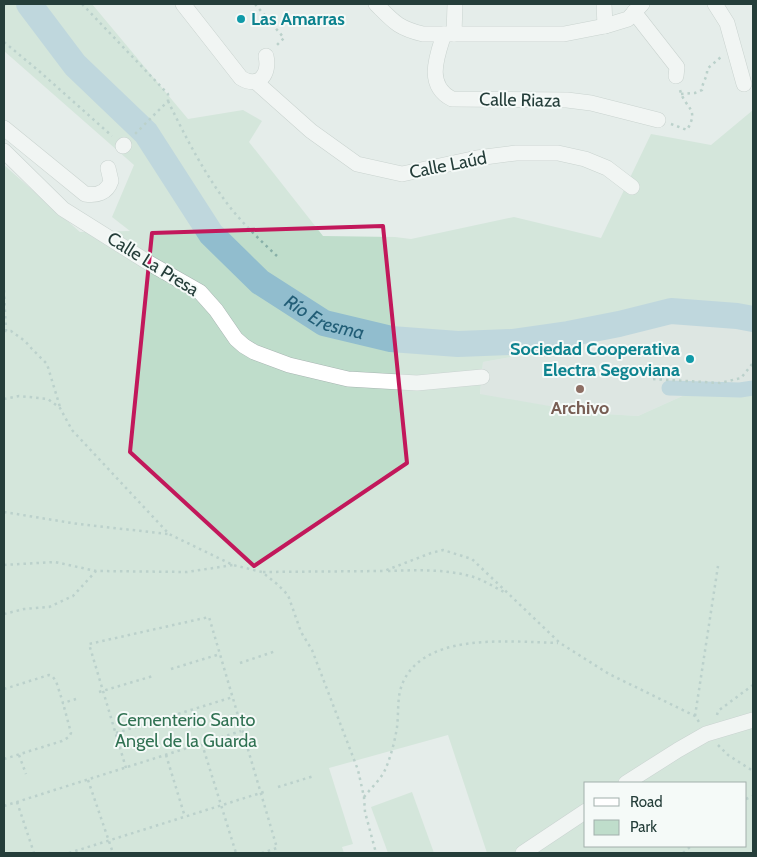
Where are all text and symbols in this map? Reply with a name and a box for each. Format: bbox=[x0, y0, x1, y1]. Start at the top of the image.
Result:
place label: Las Amarras bbox=[251, 8, 345, 30]
marker: Las Amarras bbox=[235, 13, 247, 25]
street label: Calle Riaza bbox=[479, 88, 561, 112]
street label: Calle Laúd bbox=[407, 147, 489, 183]
street label: Calle La Presa bbox=[103, 227, 203, 301]
water label: Río Eresma bbox=[281, 290, 367, 344]
place label: Sociedad Cooperativa Electra Segoviana bbox=[510, 338, 680, 381]
marker: Sociedad Cooperativa Electra Segoviana bbox=[684, 353, 696, 365]
marker: Archivo bbox=[574, 383, 586, 395]
place label: Archivo bbox=[551, 397, 609, 419]
park label: Cementerio Santo Angel de la Guarda bbox=[115, 709, 257, 752]
legend bbox=[584, 782, 747, 847]
text: Road bbox=[630, 793, 663, 811]
text: Park bbox=[630, 818, 657, 836]

